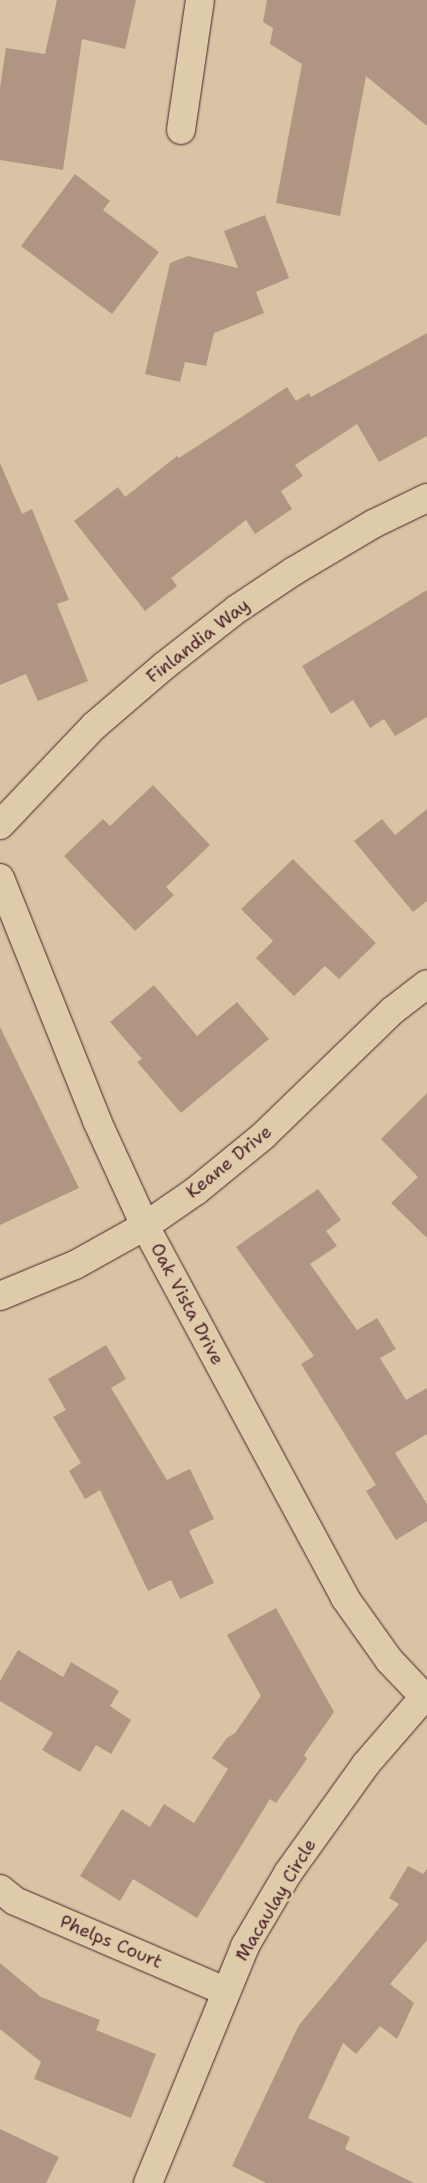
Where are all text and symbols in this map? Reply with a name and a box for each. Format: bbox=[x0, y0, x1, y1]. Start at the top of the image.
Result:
street label: Finlandia Way bbox=[142, 594, 254, 688]
street label: Keane Drive bbox=[182, 1121, 276, 1203]
street label: Oak Vista Drive bbox=[146, 1239, 228, 1369]
street label: Macaulay Circle bbox=[231, 1835, 321, 1965]
street label: Phelps Court bbox=[57, 1911, 165, 1973]

